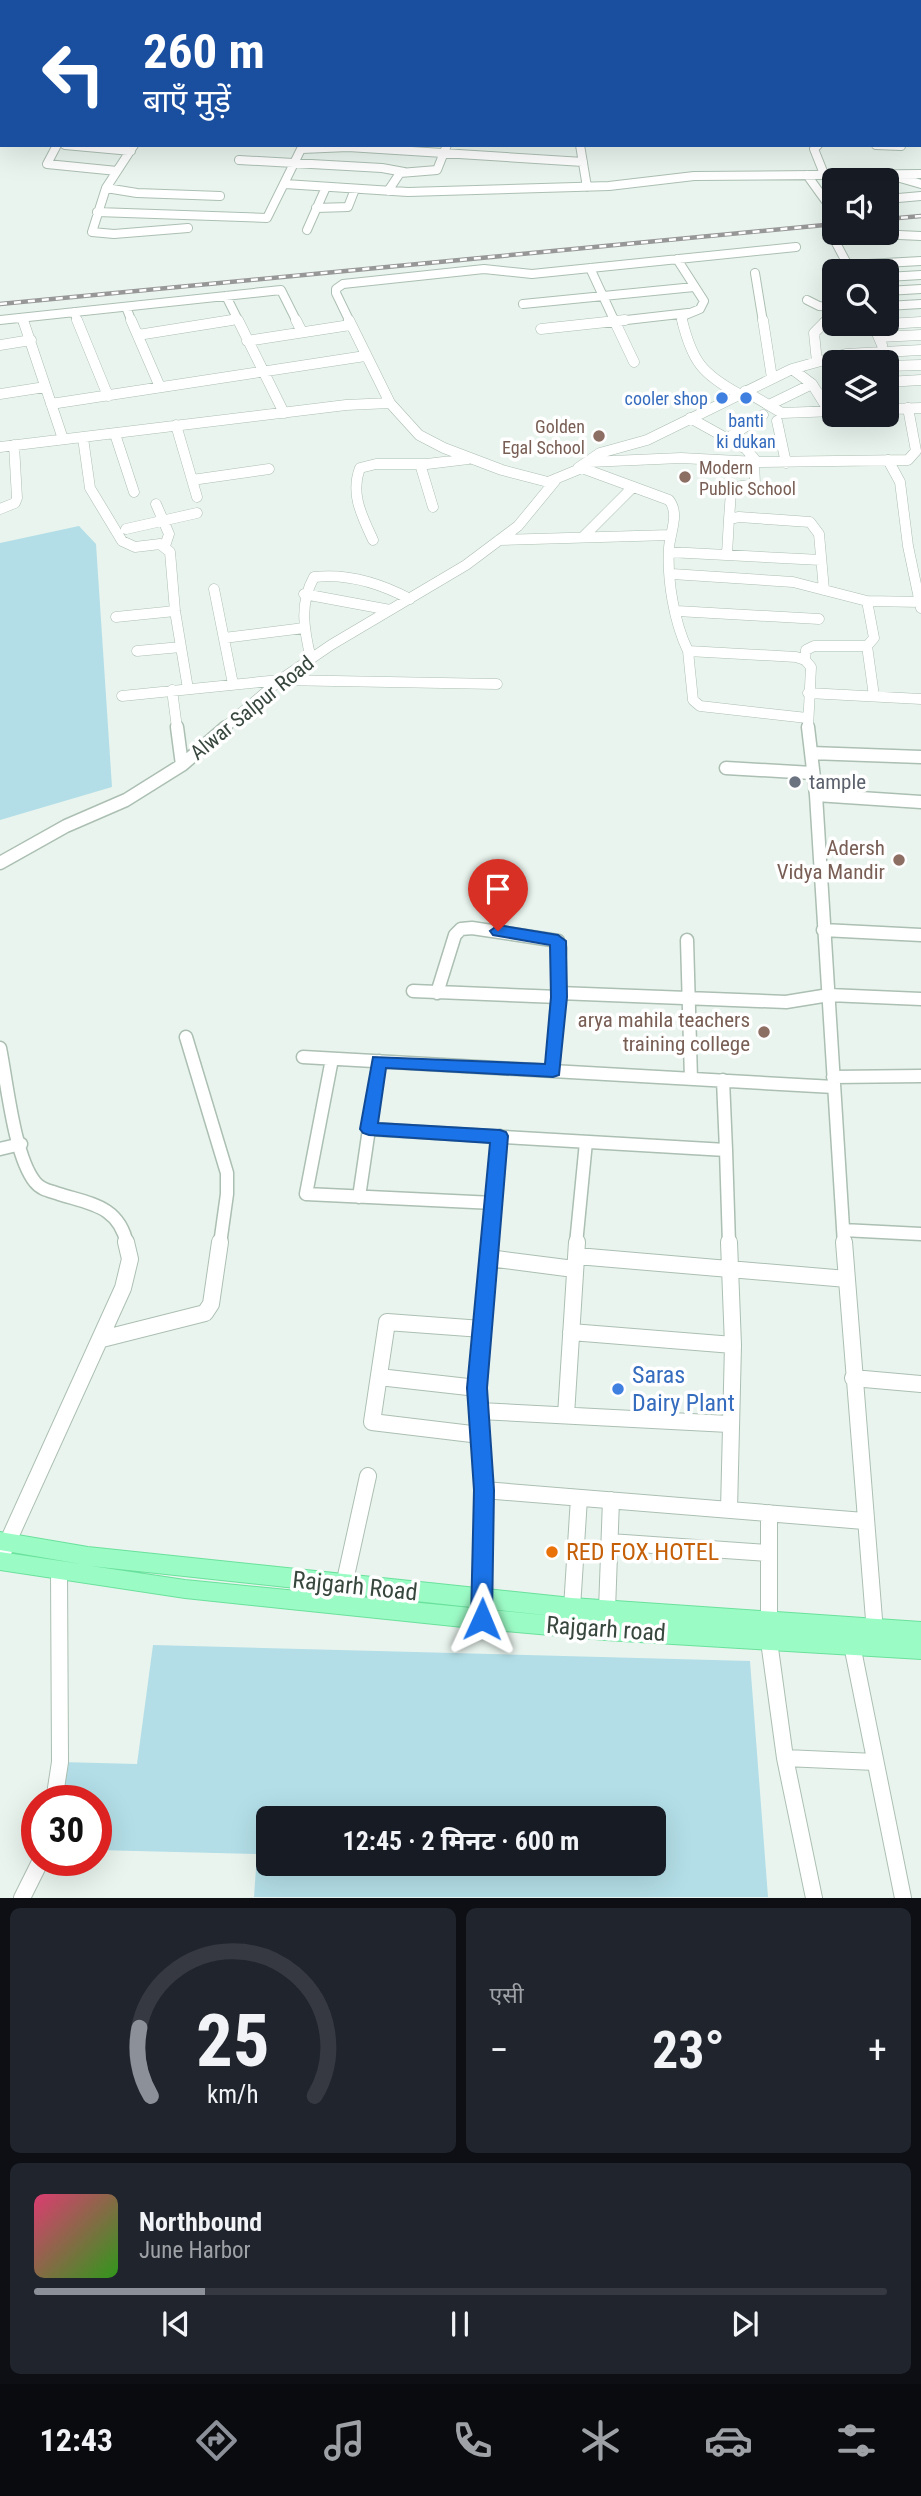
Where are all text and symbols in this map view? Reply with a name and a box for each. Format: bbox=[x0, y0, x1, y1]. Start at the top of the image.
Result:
text: 260 m bbox=[143, 23, 265, 80]
icon: left bbox=[28, 28, 119, 119]
text: बाएँ मुड़ें bbox=[143, 82, 231, 120]
map controls bbox=[822, 168, 899, 427]
button: sound bbox=[822, 168, 899, 245]
button: search bbox=[822, 259, 899, 336]
button: layers bbox=[822, 350, 899, 427]
place label: cooler shop bbox=[625, 388, 708, 409]
marker: cooler shop bbox=[714, 390, 730, 406]
marker: banti ki dukan bbox=[738, 390, 754, 406]
place label: banti ki dukan bbox=[716, 410, 776, 452]
place label: Golden Egal School bbox=[502, 416, 585, 458]
marker: Golden Egal School bbox=[591, 428, 607, 444]
place label: Modern Public School bbox=[699, 457, 796, 499]
marker: Modern Public School bbox=[677, 469, 693, 485]
street label: Alwar Salpur Road bbox=[186, 651, 318, 765]
place label: tample bbox=[809, 770, 866, 794]
marker: tample bbox=[787, 774, 803, 790]
place label: Adersh Vidya Mandir bbox=[777, 836, 885, 884]
marker: Adersh Vidya Mandir bbox=[891, 852, 907, 868]
pin bbox=[468, 859, 528, 931]
icon: arrive bbox=[479, 870, 517, 908]
place label: arya mahila teachers training college bbox=[578, 1008, 750, 1056]
marker: arya mahila teachers training college bbox=[756, 1024, 772, 1040]
place label: Saras Dairy Plant bbox=[632, 1361, 735, 1417]
marker: Saras Dairy Plant bbox=[610, 1381, 626, 1397]
place label: RED FOX HOTEL bbox=[566, 1538, 719, 1566]
marker: RED FOX HOTEL bbox=[544, 1544, 560, 1560]
street label: Rajgarh Road bbox=[291, 1566, 419, 1606]
position arrow bbox=[445, 1582, 519, 1656]
street label: Rajgarh road bbox=[545, 1611, 667, 1647]
speed limit sign: 30 bbox=[21, 1785, 112, 1876]
text: 12:45 · 2 मिनट · 600 m bbox=[343, 1826, 579, 1856]
text: एसी bbox=[490, 1982, 524, 2009]
text: 25 bbox=[196, 1999, 270, 2085]
text: 23° bbox=[652, 2020, 725, 2081]
text: − bbox=[490, 2028, 509, 2072]
text: + bbox=[868, 2028, 887, 2072]
text: km/h bbox=[207, 2080, 258, 2109]
text: Northbound bbox=[139, 2207, 262, 2237]
text: June Harbor bbox=[139, 2237, 251, 2264]
icon: previous bbox=[157, 2305, 195, 2343]
icon: pause bbox=[441, 2305, 479, 2343]
icon: next bbox=[726, 2305, 764, 2343]
icon: directions bbox=[192, 2416, 241, 2465]
icon: music bbox=[320, 2416, 369, 2465]
icon: phone bbox=[448, 2416, 497, 2465]
icon: climate bbox=[576, 2416, 625, 2465]
icon: car bbox=[704, 2416, 753, 2465]
icon: filters bbox=[832, 2416, 881, 2465]
text: 12:43 bbox=[40, 2421, 113, 2459]

